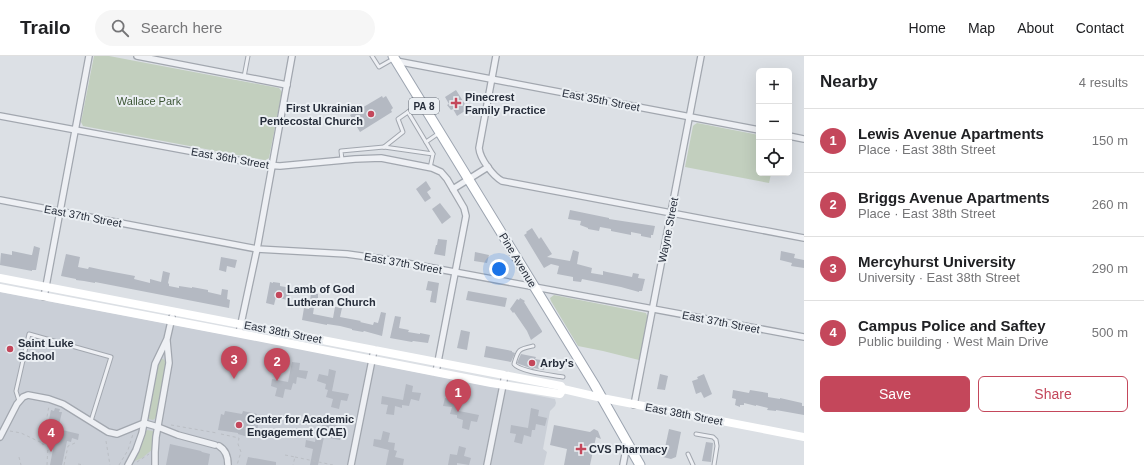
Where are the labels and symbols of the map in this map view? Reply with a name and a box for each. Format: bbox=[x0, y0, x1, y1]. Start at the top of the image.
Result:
street label: East 35th Street bbox=[561, 87, 641, 113]
place label: Pinecrest Family Practice bbox=[465, 91, 546, 116]
park label: Wallace Park bbox=[117, 95, 182, 107]
marker: Pinecrest Family Practice bbox=[450, 97, 462, 109]
road number: PA 8 bbox=[409, 98, 439, 114]
place label: First Ukrainian Pentecostal Church bbox=[260, 102, 363, 127]
marker: First Ukrainian Pentecostal Church bbox=[366, 109, 376, 119]
street label: East 36th Street bbox=[190, 145, 270, 171]
street label: Wayne Street bbox=[656, 196, 680, 264]
street label: East 37th Street bbox=[43, 203, 123, 229]
street label: Pine Avenue bbox=[497, 231, 539, 289]
street label: East 37th Street bbox=[363, 250, 443, 276]
your location bbox=[489, 259, 509, 279]
place label: Lamb of God Lutheran Church bbox=[287, 283, 376, 308]
marker: Lamb of God Lutheran Church bbox=[274, 290, 284, 300]
street label: East 37th Street bbox=[681, 309, 761, 335]
street label: East 38th Street bbox=[243, 319, 323, 345]
place label: Saint Luke School bbox=[18, 337, 74, 362]
marker: Saint Luke School bbox=[5, 344, 15, 354]
pin: 3 bbox=[221, 346, 247, 379]
pin: 2 bbox=[264, 348, 290, 381]
place label: Arby's bbox=[540, 357, 574, 369]
marker: Arby's bbox=[527, 358, 537, 368]
pin: 1 bbox=[445, 379, 471, 412]
street label: East 38th Street bbox=[644, 401, 724, 427]
place label: Center for Academic Engagement (CAE) bbox=[247, 413, 354, 438]
pin: 4 bbox=[38, 419, 64, 452]
marker: Center for Academic Engagement (CAE) bbox=[234, 420, 244, 430]
place label: CVS Pharmacy bbox=[589, 443, 668, 455]
marker: CVS Pharmacy bbox=[576, 444, 586, 454]

